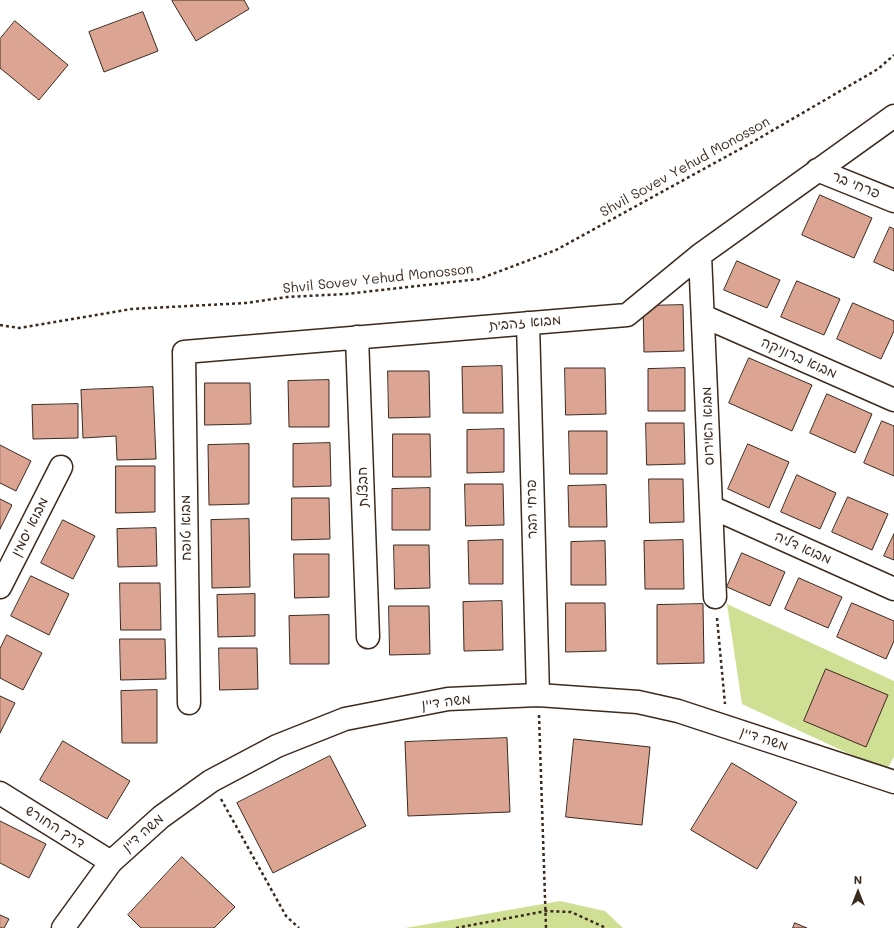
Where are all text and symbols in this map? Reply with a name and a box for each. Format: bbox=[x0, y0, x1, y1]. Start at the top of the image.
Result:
street label: Shvil Sovev Yehud Monosson bbox=[597, 113, 773, 221]
street label: פרחי בר bbox=[830, 168, 882, 202]
street label: Shvil Sovev Yehud Monosson bbox=[282, 261, 474, 297]
street label: מבוא זהבית bbox=[488, 311, 562, 335]
street label: מבוא ברוניקה bbox=[758, 334, 840, 382]
street label: מבוא האירוס bbox=[698, 386, 718, 466]
street label: חבצלת bbox=[354, 466, 372, 508]
street label: פרחי הבר bbox=[523, 479, 541, 539]
street label: מבוא יסמין bbox=[8, 495, 52, 559]
street label: מבוא טופח bbox=[177, 495, 195, 561]
street label: מבוא דליה bbox=[772, 528, 834, 568]
street label: משה דיין bbox=[420, 691, 472, 713]
street label: משה דיין bbox=[738, 723, 790, 755]
street label: דרך החורש bbox=[22, 802, 88, 852]
street label: משה דיין bbox=[119, 810, 167, 856]
north arrow bbox=[838, 872, 878, 912]
text: N bbox=[854, 872, 862, 887]

